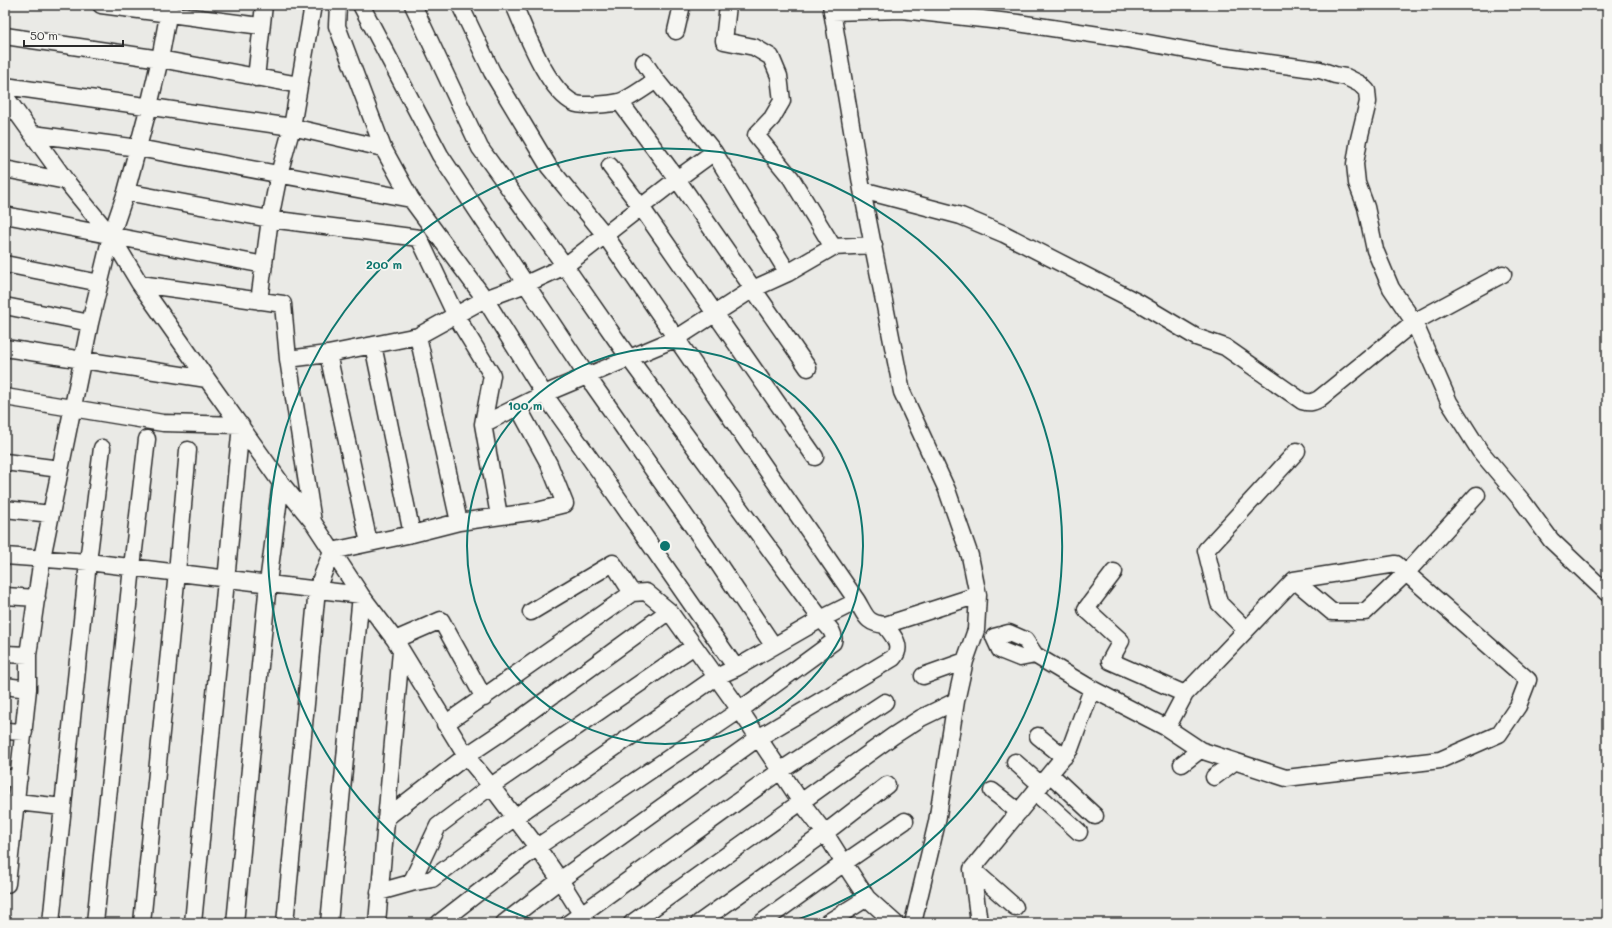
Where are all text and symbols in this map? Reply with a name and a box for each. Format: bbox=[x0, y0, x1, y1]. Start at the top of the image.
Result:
scale bar bbox=[24, 22, 123, 48]
text: 50 m bbox=[30, 27, 58, 43]
text: 200 m bbox=[366, 256, 402, 272]
text: 100 m bbox=[508, 397, 542, 413]
centre of rings bbox=[658, 539, 672, 553]

